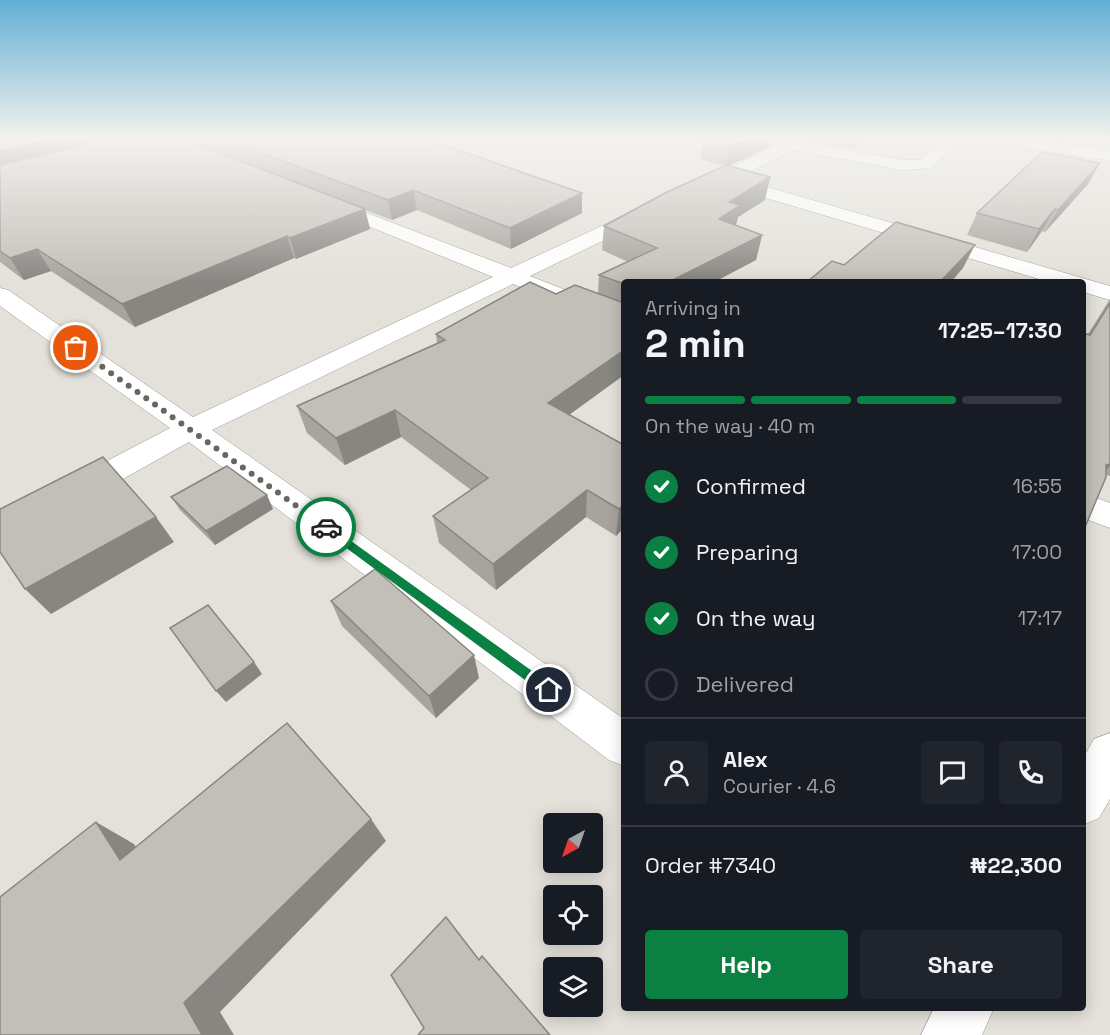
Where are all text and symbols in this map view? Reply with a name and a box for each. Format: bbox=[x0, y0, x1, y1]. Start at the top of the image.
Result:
text: Arriving in bbox=[645, 295, 741, 321]
text: 17:25–17:30 bbox=[938, 316, 1062, 344]
text: 2 min bbox=[645, 319, 746, 368]
pin bbox=[50, 322, 101, 373]
icon: bag bbox=[59, 331, 92, 364]
text: On the way · 40 m bbox=[645, 413, 815, 439]
icon: check bbox=[645, 470, 678, 503]
text: Confirmed bbox=[696, 472, 806, 500]
text: 16:55 bbox=[1012, 473, 1062, 499]
courier bbox=[296, 497, 356, 557]
icon: car bbox=[310, 511, 343, 544]
icon: check bbox=[645, 536, 678, 569]
text: Preparing bbox=[696, 538, 798, 566]
text: 17:00 bbox=[1012, 539, 1062, 565]
icon: check bbox=[645, 602, 678, 635]
text: On the way bbox=[696, 604, 815, 632]
text: 17:17 bbox=[1018, 605, 1062, 631]
pin bbox=[523, 664, 574, 715]
text: Delivered bbox=[696, 670, 794, 698]
icon: home bbox=[532, 673, 565, 706]
button: person bbox=[645, 741, 708, 804]
button: chat bbox=[921, 741, 984, 804]
button: phone bbox=[999, 741, 1062, 804]
text: Alex bbox=[723, 745, 768, 773]
text: Courier · 4.6 bbox=[723, 773, 836, 799]
north arrow bbox=[543, 813, 603, 873]
map controls bbox=[543, 813, 603, 1017]
text: Order #7340 bbox=[645, 851, 776, 879]
text: ₦22,300 bbox=[970, 851, 1062, 879]
button: locate bbox=[543, 885, 603, 945]
button: Help bbox=[645, 930, 848, 999]
button: Share bbox=[860, 930, 1062, 999]
button: layers bbox=[543, 957, 603, 1017]

